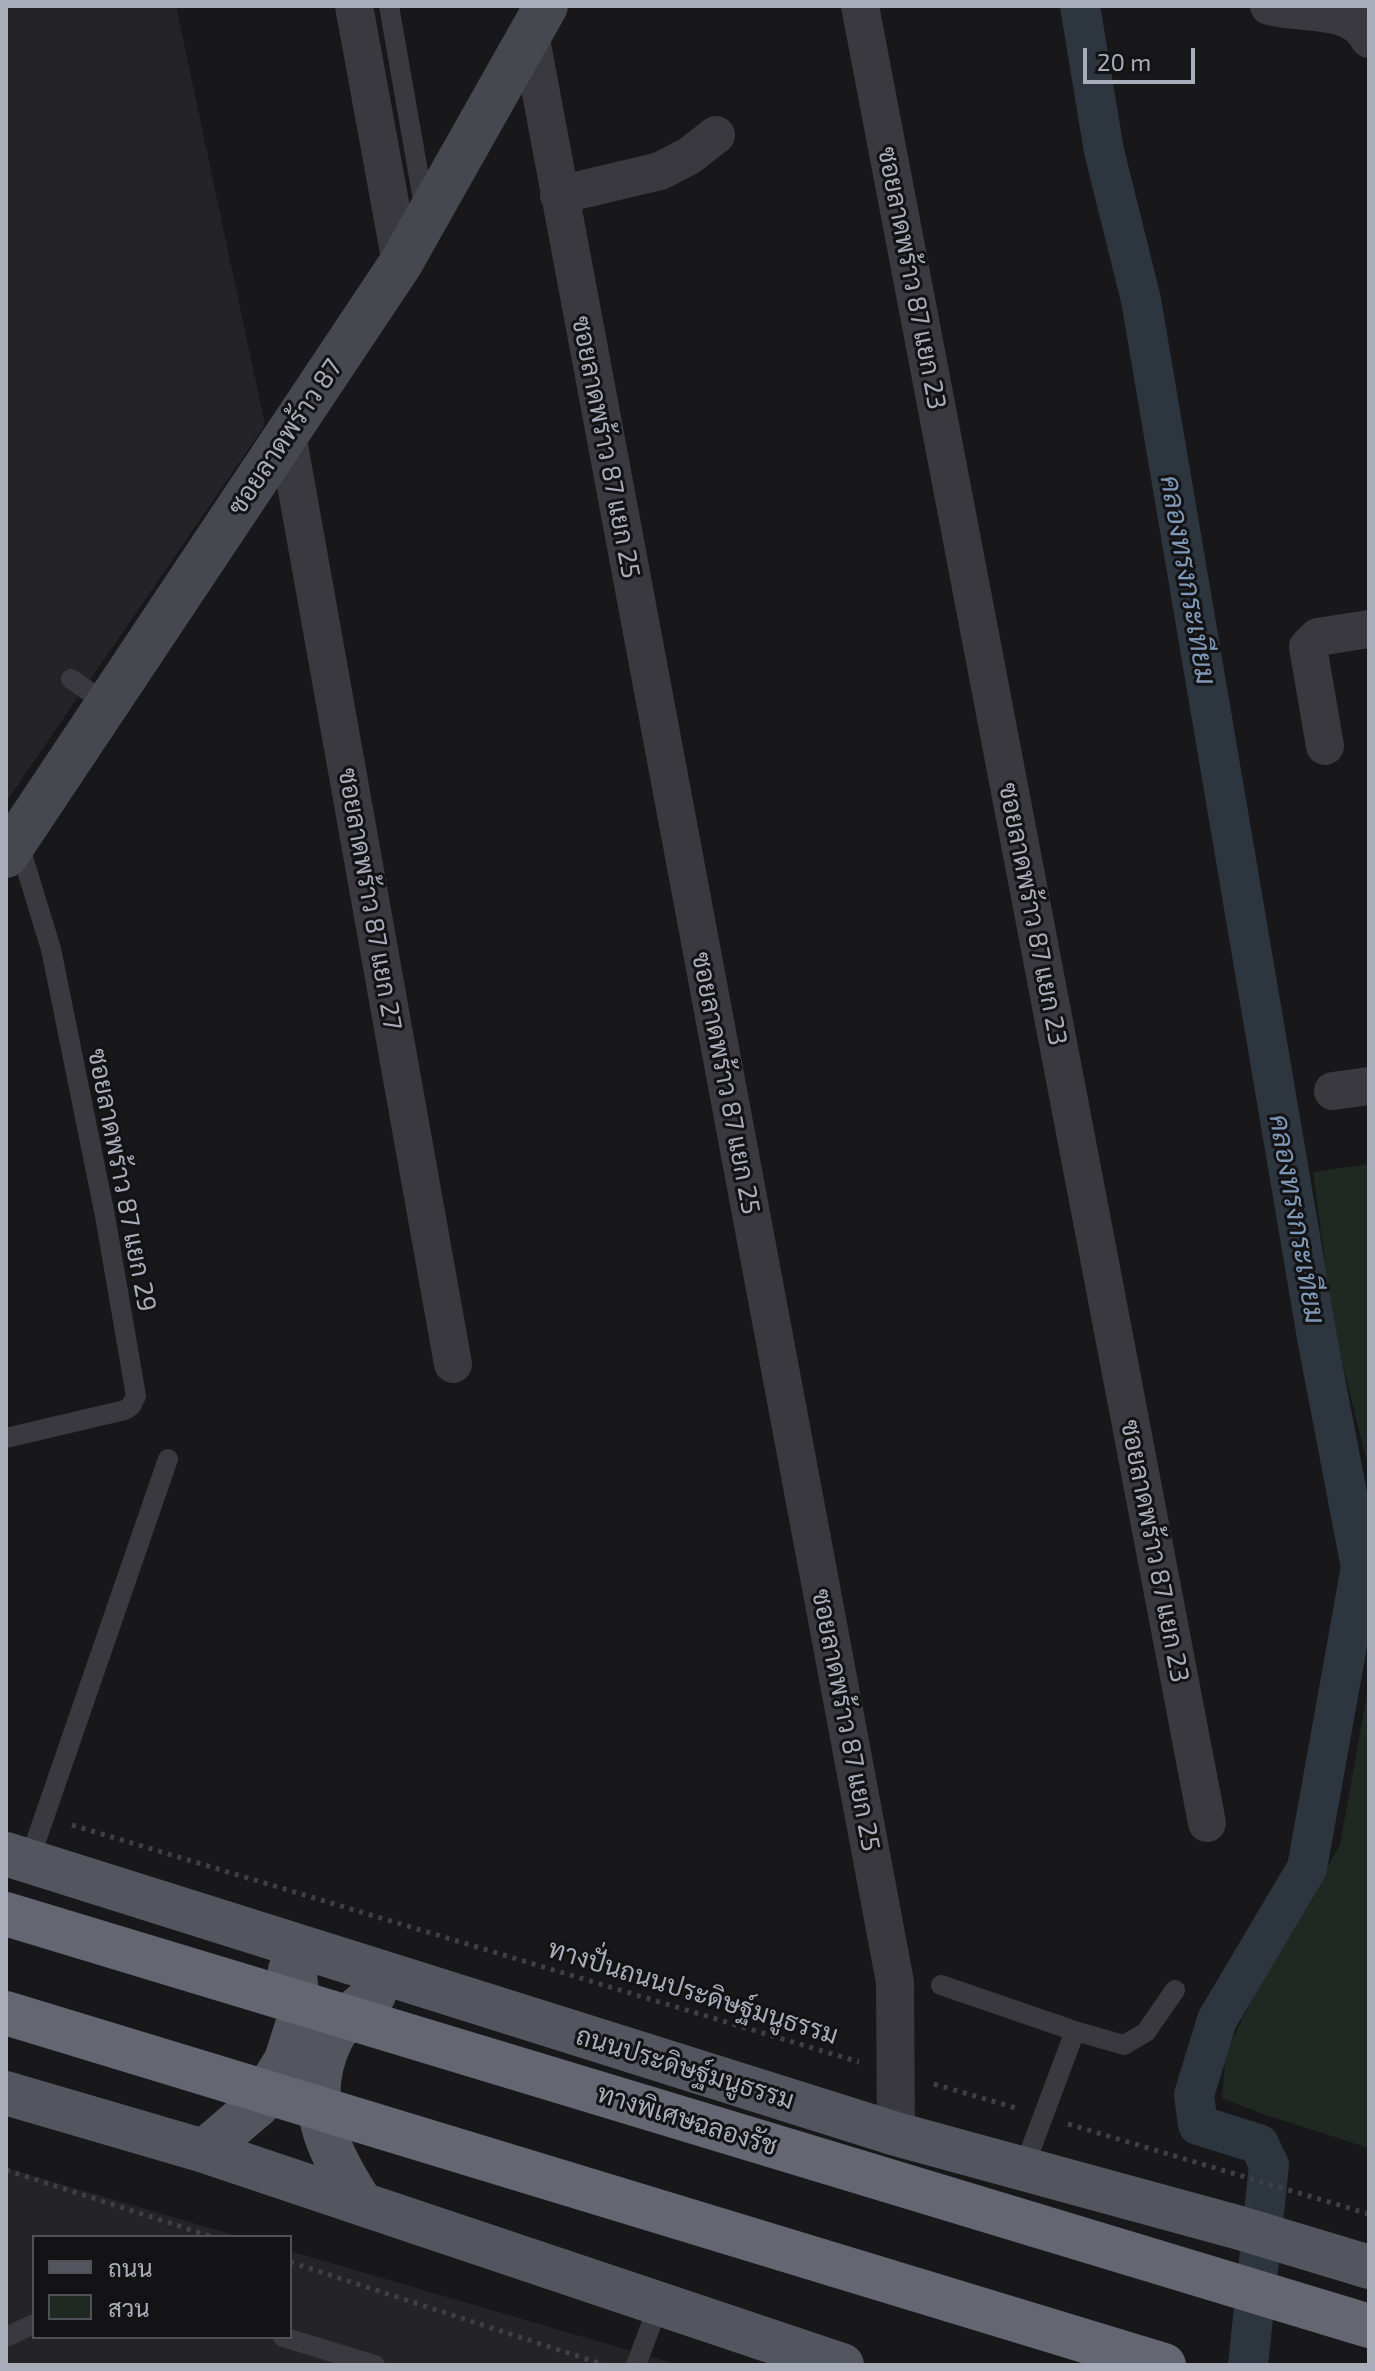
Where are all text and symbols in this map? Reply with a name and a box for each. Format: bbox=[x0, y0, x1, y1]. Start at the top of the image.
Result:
scale bar bbox=[1087, 32, 1199, 82]
text: 20 m bbox=[1097, 47, 1151, 76]
street label: ซอยลาดพร้าว 87 แยก 23 bbox=[871, 144, 953, 412]
street label: ซอยลาดพร้าว 87 แยก 25 bbox=[565, 313, 647, 581]
street label: ซอยลาดพร้าว 87 bbox=[221, 353, 349, 521]
water label: คลองทรงกระเทียม bbox=[1153, 473, 1223, 687]
street label: ซอยลาดพร้าว 87 แยก 27 bbox=[332, 765, 408, 1033]
street label: ซอยลาดพร้าว 87 แยก 23 bbox=[992, 780, 1074, 1048]
street label: ซอยลาดพร้าว 87 แยก 25 bbox=[685, 949, 767, 1217]
street label: ซอยลาดพร้าว 87 แยก 29 bbox=[81, 1046, 163, 1314]
water label: คลองทรงกระเทียม bbox=[1262, 1112, 1332, 1326]
street label: ซอยลาดพร้าว 87 แยก 23 bbox=[1114, 1417, 1196, 1685]
street label: ซอยลาดพร้าว 87 แยก 25 bbox=[805, 1586, 887, 1854]
street label: ทางปั่นถนนประดิษฐ์มนูธรรม bbox=[544, 1933, 842, 2051]
street label: ถนนประดิษฐ์มนูธรรม bbox=[572, 2020, 798, 2116]
street label: ทางพิเศษฉลองรัช bbox=[593, 2078, 781, 2162]
legend bbox=[32, 2235, 292, 2339]
text: ถนน bbox=[108, 2253, 153, 2282]
text: สวน bbox=[108, 2293, 150, 2322]

